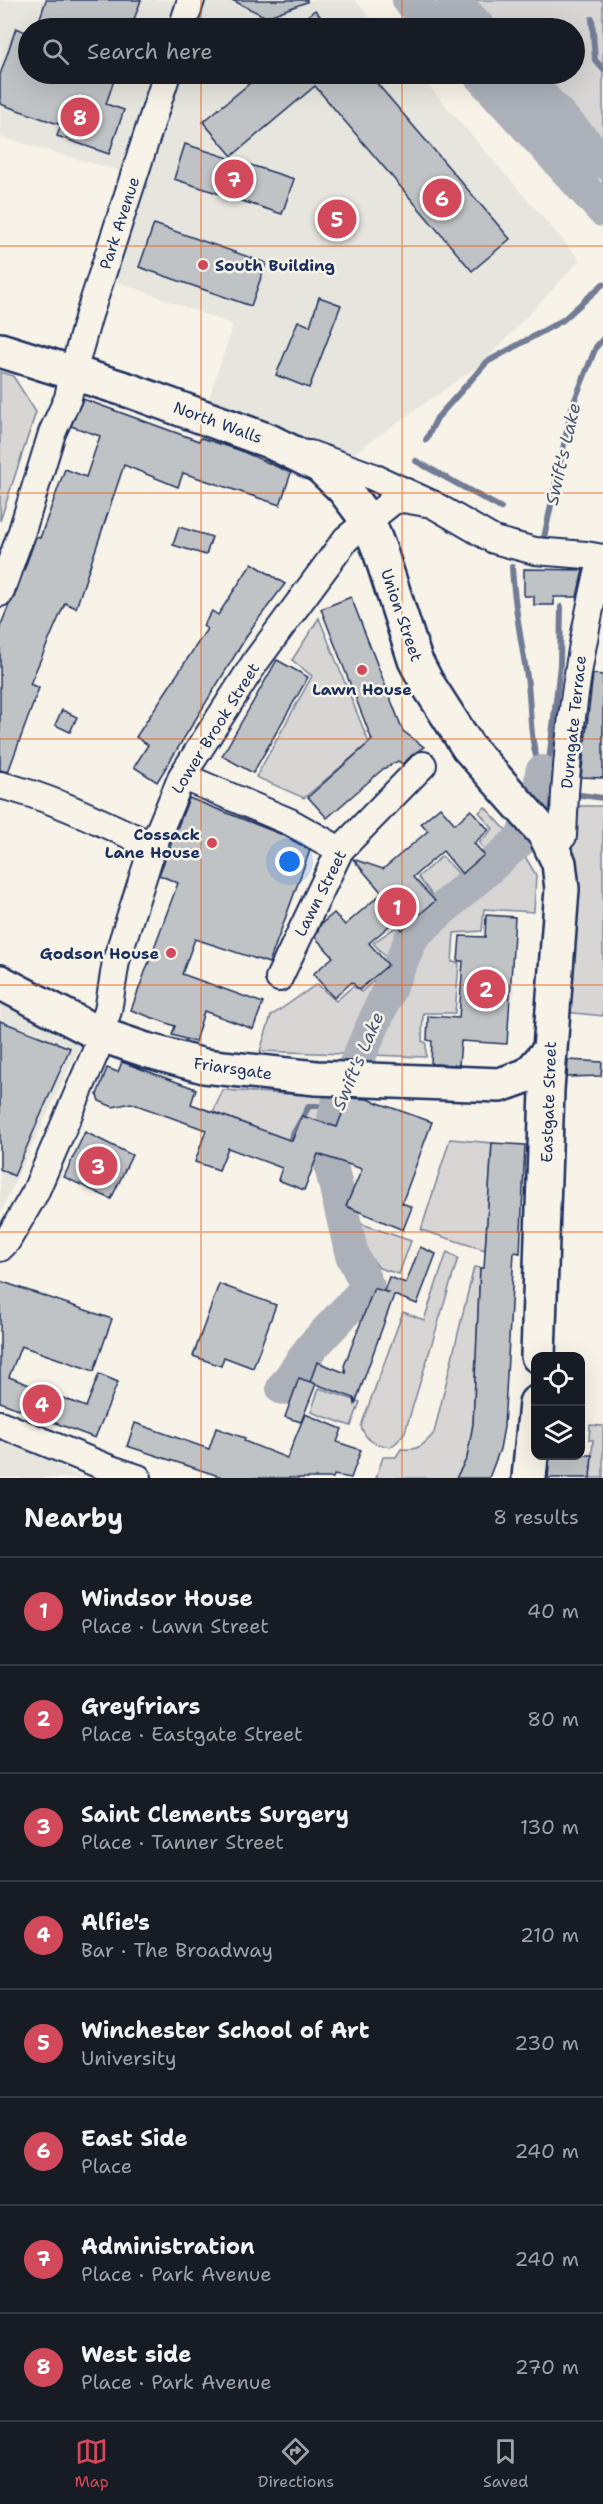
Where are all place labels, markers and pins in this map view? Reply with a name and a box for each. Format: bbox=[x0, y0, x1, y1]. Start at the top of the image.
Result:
pin: 8 bbox=[60, 94, 100, 140]
pin: 7 bbox=[214, 156, 254, 201]
pin: 6 bbox=[422, 176, 462, 220]
pin: 5 bbox=[318, 196, 356, 242]
place label: South Building bbox=[215, 255, 335, 276]
marker: South Building bbox=[196, 258, 210, 272]
marker: Lawn House bbox=[355, 663, 369, 677]
place label: Lawn House bbox=[312, 679, 412, 700]
place label: Cossack Lane House bbox=[105, 824, 200, 863]
marker: Cossack Lane House bbox=[205, 836, 219, 850]
pin: 1 bbox=[378, 884, 416, 930]
place label: Godson House bbox=[40, 943, 159, 964]
marker: Godson House bbox=[164, 946, 178, 960]
pin: 2 bbox=[466, 966, 506, 1012]
pin: 3 bbox=[78, 1144, 118, 1188]
pin: 4 bbox=[22, 1382, 62, 1426]

